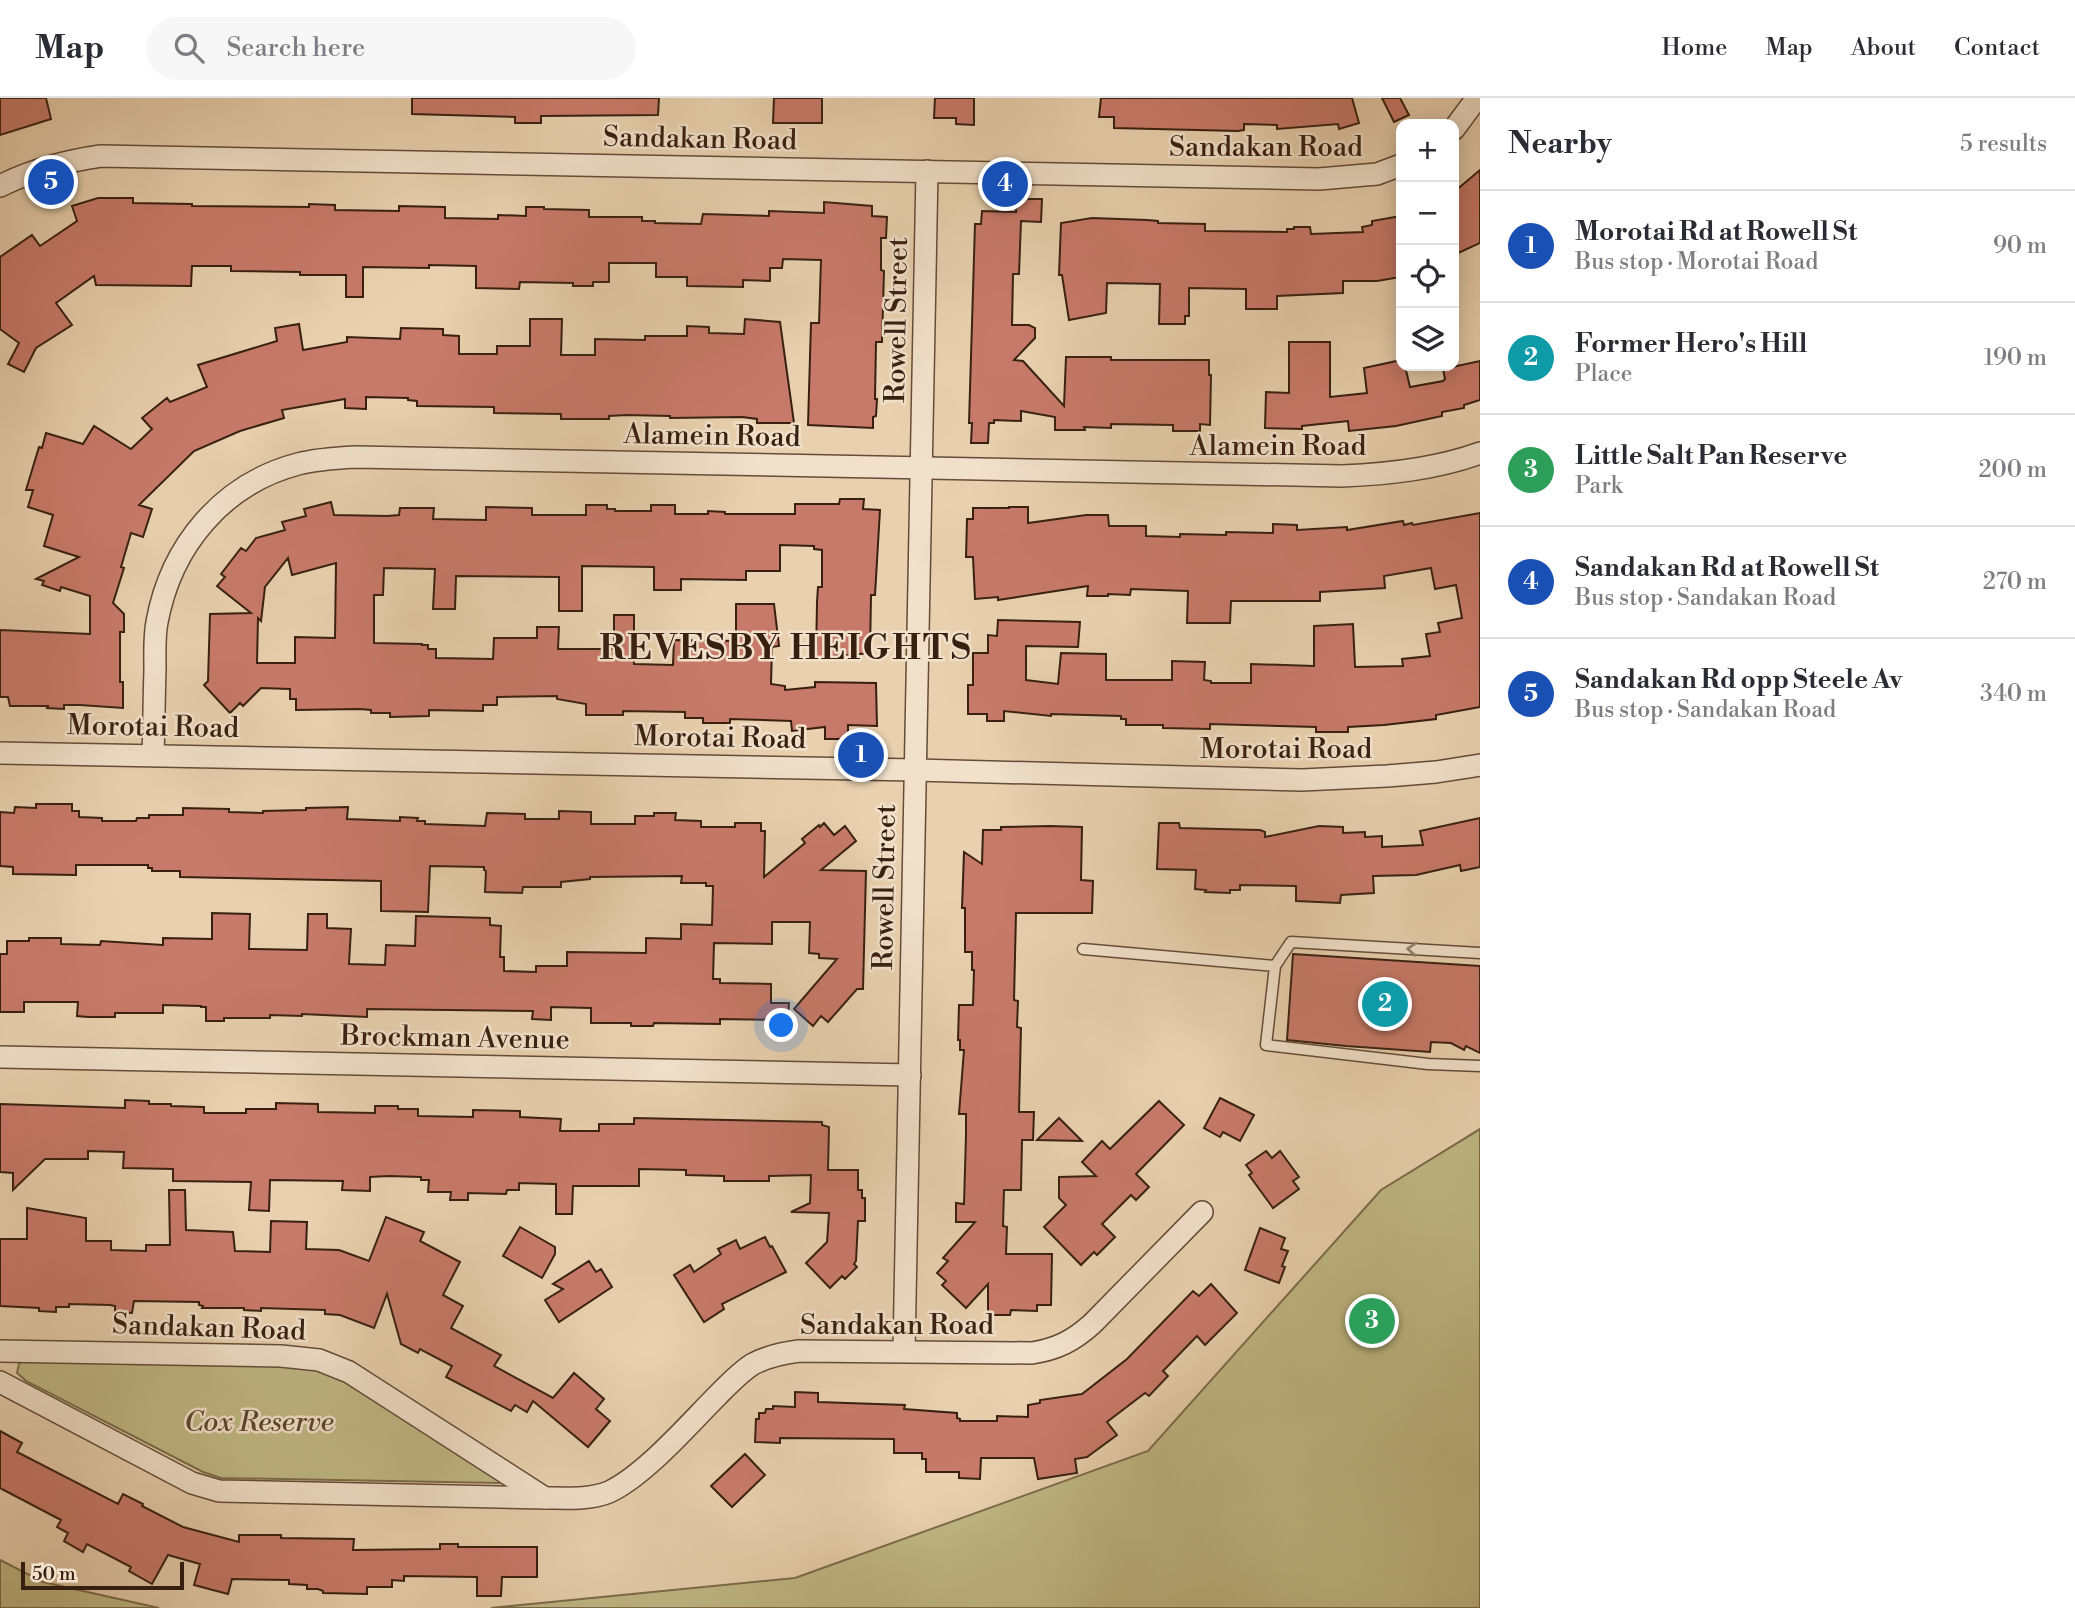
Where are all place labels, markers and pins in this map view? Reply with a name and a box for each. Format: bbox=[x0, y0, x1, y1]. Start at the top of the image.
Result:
pin: 5 bbox=[28, 156, 74, 208]
pin: 4 bbox=[982, 158, 1028, 210]
pin: 1 bbox=[838, 729, 884, 781]
pin: 2 bbox=[1362, 978, 1408, 1030]
pin: 3 bbox=[1349, 1295, 1395, 1347]

